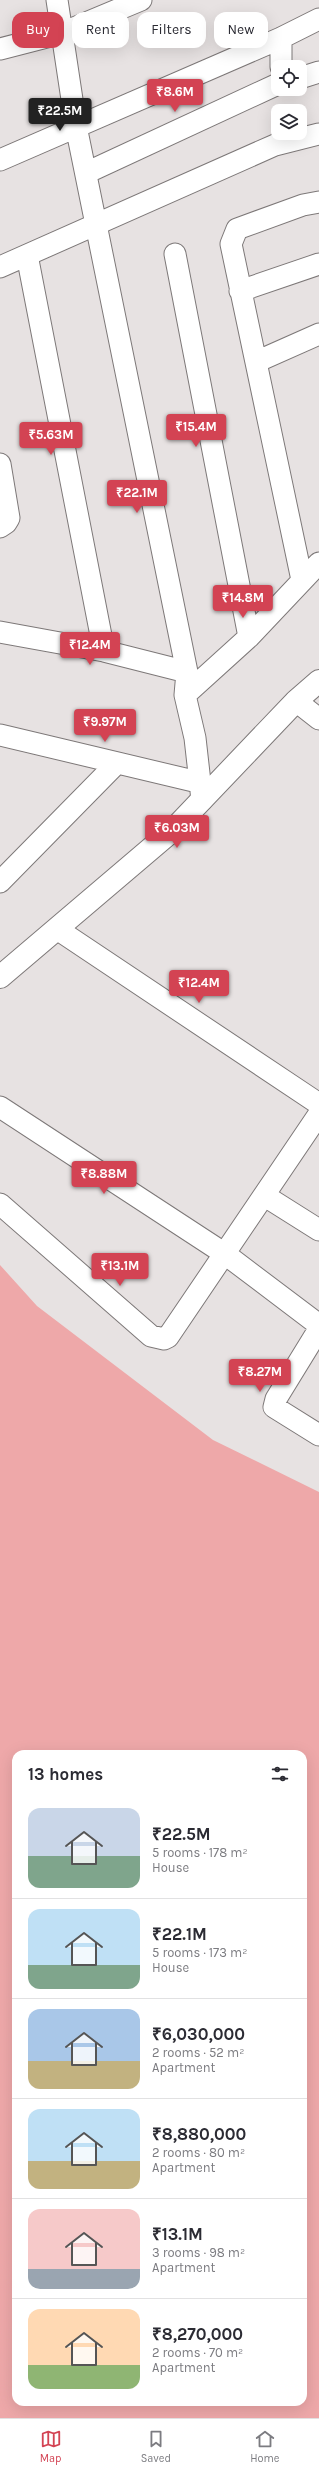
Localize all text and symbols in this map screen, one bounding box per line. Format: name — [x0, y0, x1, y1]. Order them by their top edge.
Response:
chip: Buy — [12, 12, 64, 48]
chip: Rent — [72, 12, 129, 48]
chip: Filters — [137, 12, 206, 48]
chip: New — [214, 12, 268, 48]
map controls — [271, 60, 307, 140]
button: locate — [271, 60, 307, 96]
pin: ₹8.6M — [147, 79, 203, 113]
text: ₹8.6M — [156, 84, 194, 99]
pin: ₹22.5M — [27, 98, 93, 132]
text: ₹22.5M — [38, 103, 82, 118]
button: layers — [271, 104, 307, 140]
pin: ₹15.4M — [163, 414, 229, 448]
text: ₹15.4M — [175, 419, 217, 434]
pin: ₹5.63M — [18, 422, 84, 456]
text: ₹5.63M — [28, 427, 74, 442]
pin: ₹22.1M — [104, 480, 170, 514]
text: ₹22.1M — [116, 485, 158, 500]
pin: ₹14.8M — [210, 585, 276, 619]
text: ₹14.8M — [222, 590, 264, 605]
pin: ₹12.4M — [57, 632, 123, 666]
text: ₹12.4M — [69, 637, 111, 652]
pin: ₹9.97M — [72, 709, 138, 743]
text: ₹9.97M — [83, 714, 127, 729]
pin: ₹6.03M — [144, 815, 210, 849]
text: ₹6.03M — [154, 820, 200, 835]
pin: ₹12.4M — [166, 970, 232, 1004]
text: ₹12.4M — [178, 975, 220, 990]
pin: ₹8.88M — [71, 1161, 137, 1195]
text: ₹8.88M — [81, 1166, 127, 1181]
pin: ₹13.1M — [87, 1253, 153, 1287]
text: ₹13.1M — [101, 1258, 139, 1273]
pin: ₹8.27M — [227, 1359, 293, 1393]
text: ₹8.27M — [238, 1364, 282, 1379]
icon: filters — [269, 1763, 291, 1785]
text: 13 homes — [28, 1764, 103, 1784]
icon: home — [60, 1824, 108, 1872]
text: ₹22.5M — [152, 1824, 211, 1844]
text: 5 rooms · 178 m² — [152, 1845, 248, 1860]
text: House — [152, 1860, 189, 1875]
text: ₹22.1M — [152, 1924, 207, 1944]
icon: home — [60, 1925, 108, 1973]
text: 5 rooms · 173 m² — [152, 1945, 247, 1960]
text: House — [152, 1960, 189, 1975]
text: ₹6,030,000 — [152, 2024, 245, 2044]
icon: home — [60, 2025, 108, 2073]
text: 2 rooms · 52 m² — [152, 2045, 244, 2060]
text: Apartment — [152, 2060, 215, 2075]
text: ₹8,880,000 — [152, 2124, 246, 2144]
icon: home — [60, 2125, 108, 2173]
text: 2 rooms · 80 m² — [152, 2145, 245, 2160]
text: Apartment — [152, 2160, 215, 2175]
text: ₹13.1M — [152, 2224, 203, 2244]
icon: home — [60, 2225, 108, 2273]
text: 3 rooms · 98 m² — [152, 2245, 245, 2260]
text: Apartment — [152, 2260, 215, 2275]
text: ₹8,270,000 — [152, 2324, 243, 2344]
icon: home — [60, 2325, 108, 2373]
text: 2 rooms · 70 m² — [152, 2345, 243, 2360]
text: Apartment — [152, 2360, 215, 2375]
tab: Map — [40, 2428, 62, 2465]
tab: Saved — [141, 2428, 171, 2465]
tab: Home — [250, 2428, 279, 2465]

